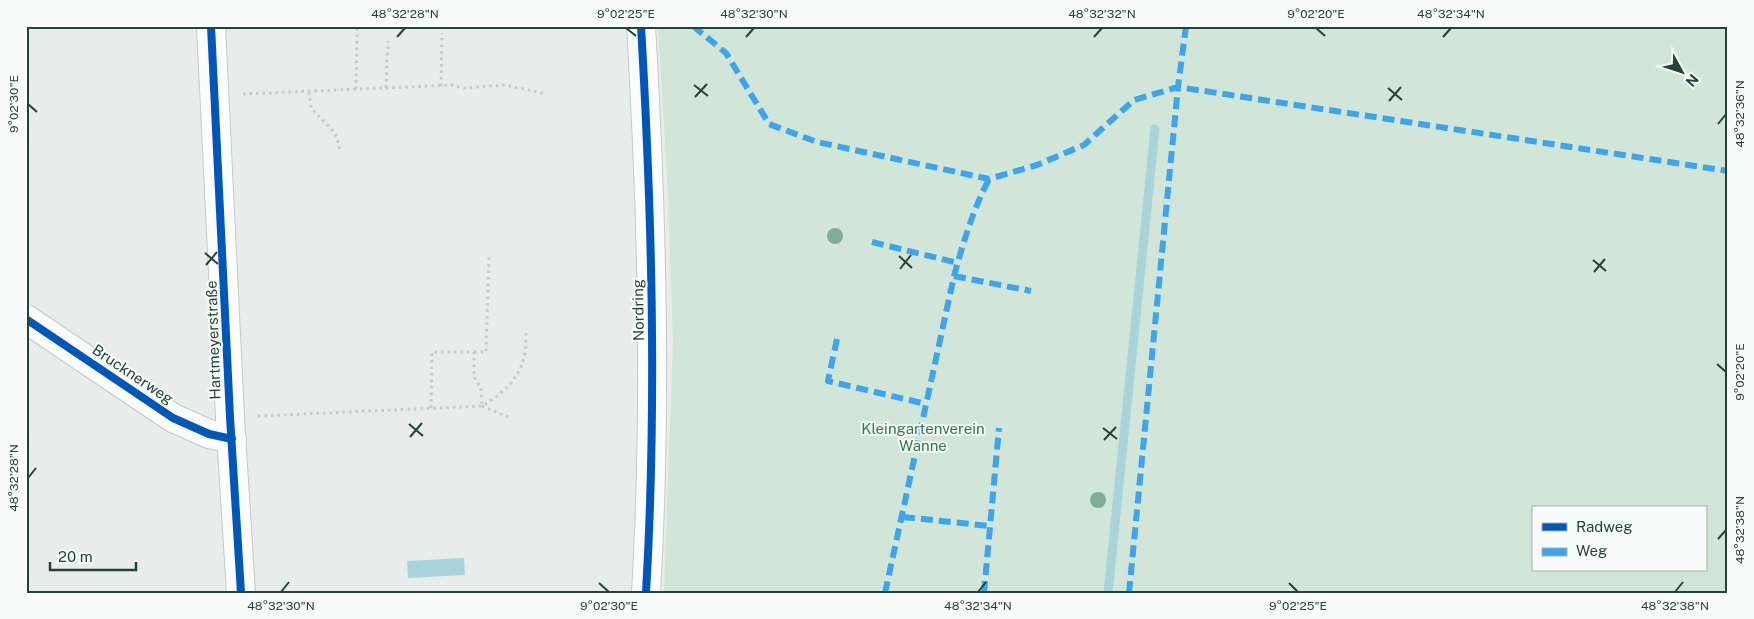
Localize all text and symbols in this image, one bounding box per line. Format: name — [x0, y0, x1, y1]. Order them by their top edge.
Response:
text: 48°32'28"N — [371, 7, 439, 21]
text: 9°02'25"E — [597, 7, 655, 21]
text: 48°32'30"N — [720, 7, 788, 21]
text: 48°32'32"N — [1068, 7, 1136, 21]
text: 9°02'20"E — [1287, 7, 1345, 21]
text: 48°32'34"N — [1417, 7, 1485, 21]
north arrow — [1656, 48, 1706, 98]
text: N — [1682, 71, 1702, 90]
text: 9°02'30"E — [7, 75, 21, 133]
text: 48°32'36"N — [1733, 80, 1747, 148]
street label: Nordring — [629, 279, 647, 341]
street label: Hartmeyerstraße — [202, 280, 224, 400]
street label: Brucknerweg — [89, 341, 177, 407]
text: 9°02'20"E — [1733, 343, 1747, 401]
park label: Kleingartenverein Wanne — [861, 420, 985, 454]
text: 48°32'28"N — [7, 444, 21, 512]
text: 48°32'38"N — [1733, 496, 1747, 564]
legend — [1532, 506, 1706, 572]
text: Radweg — [1576, 518, 1633, 535]
scale bar — [50, 539, 136, 571]
text: Weg — [1576, 542, 1607, 559]
text: 20 m — [58, 548, 93, 565]
text: 48°32'30"N — [247, 599, 315, 613]
text: 9°02'30"E — [580, 599, 638, 613]
text: 48°32'34"N — [944, 599, 1012, 613]
text: 9°02'25"E — [1269, 599, 1327, 613]
text: 48°32'38"N — [1641, 599, 1709, 613]

